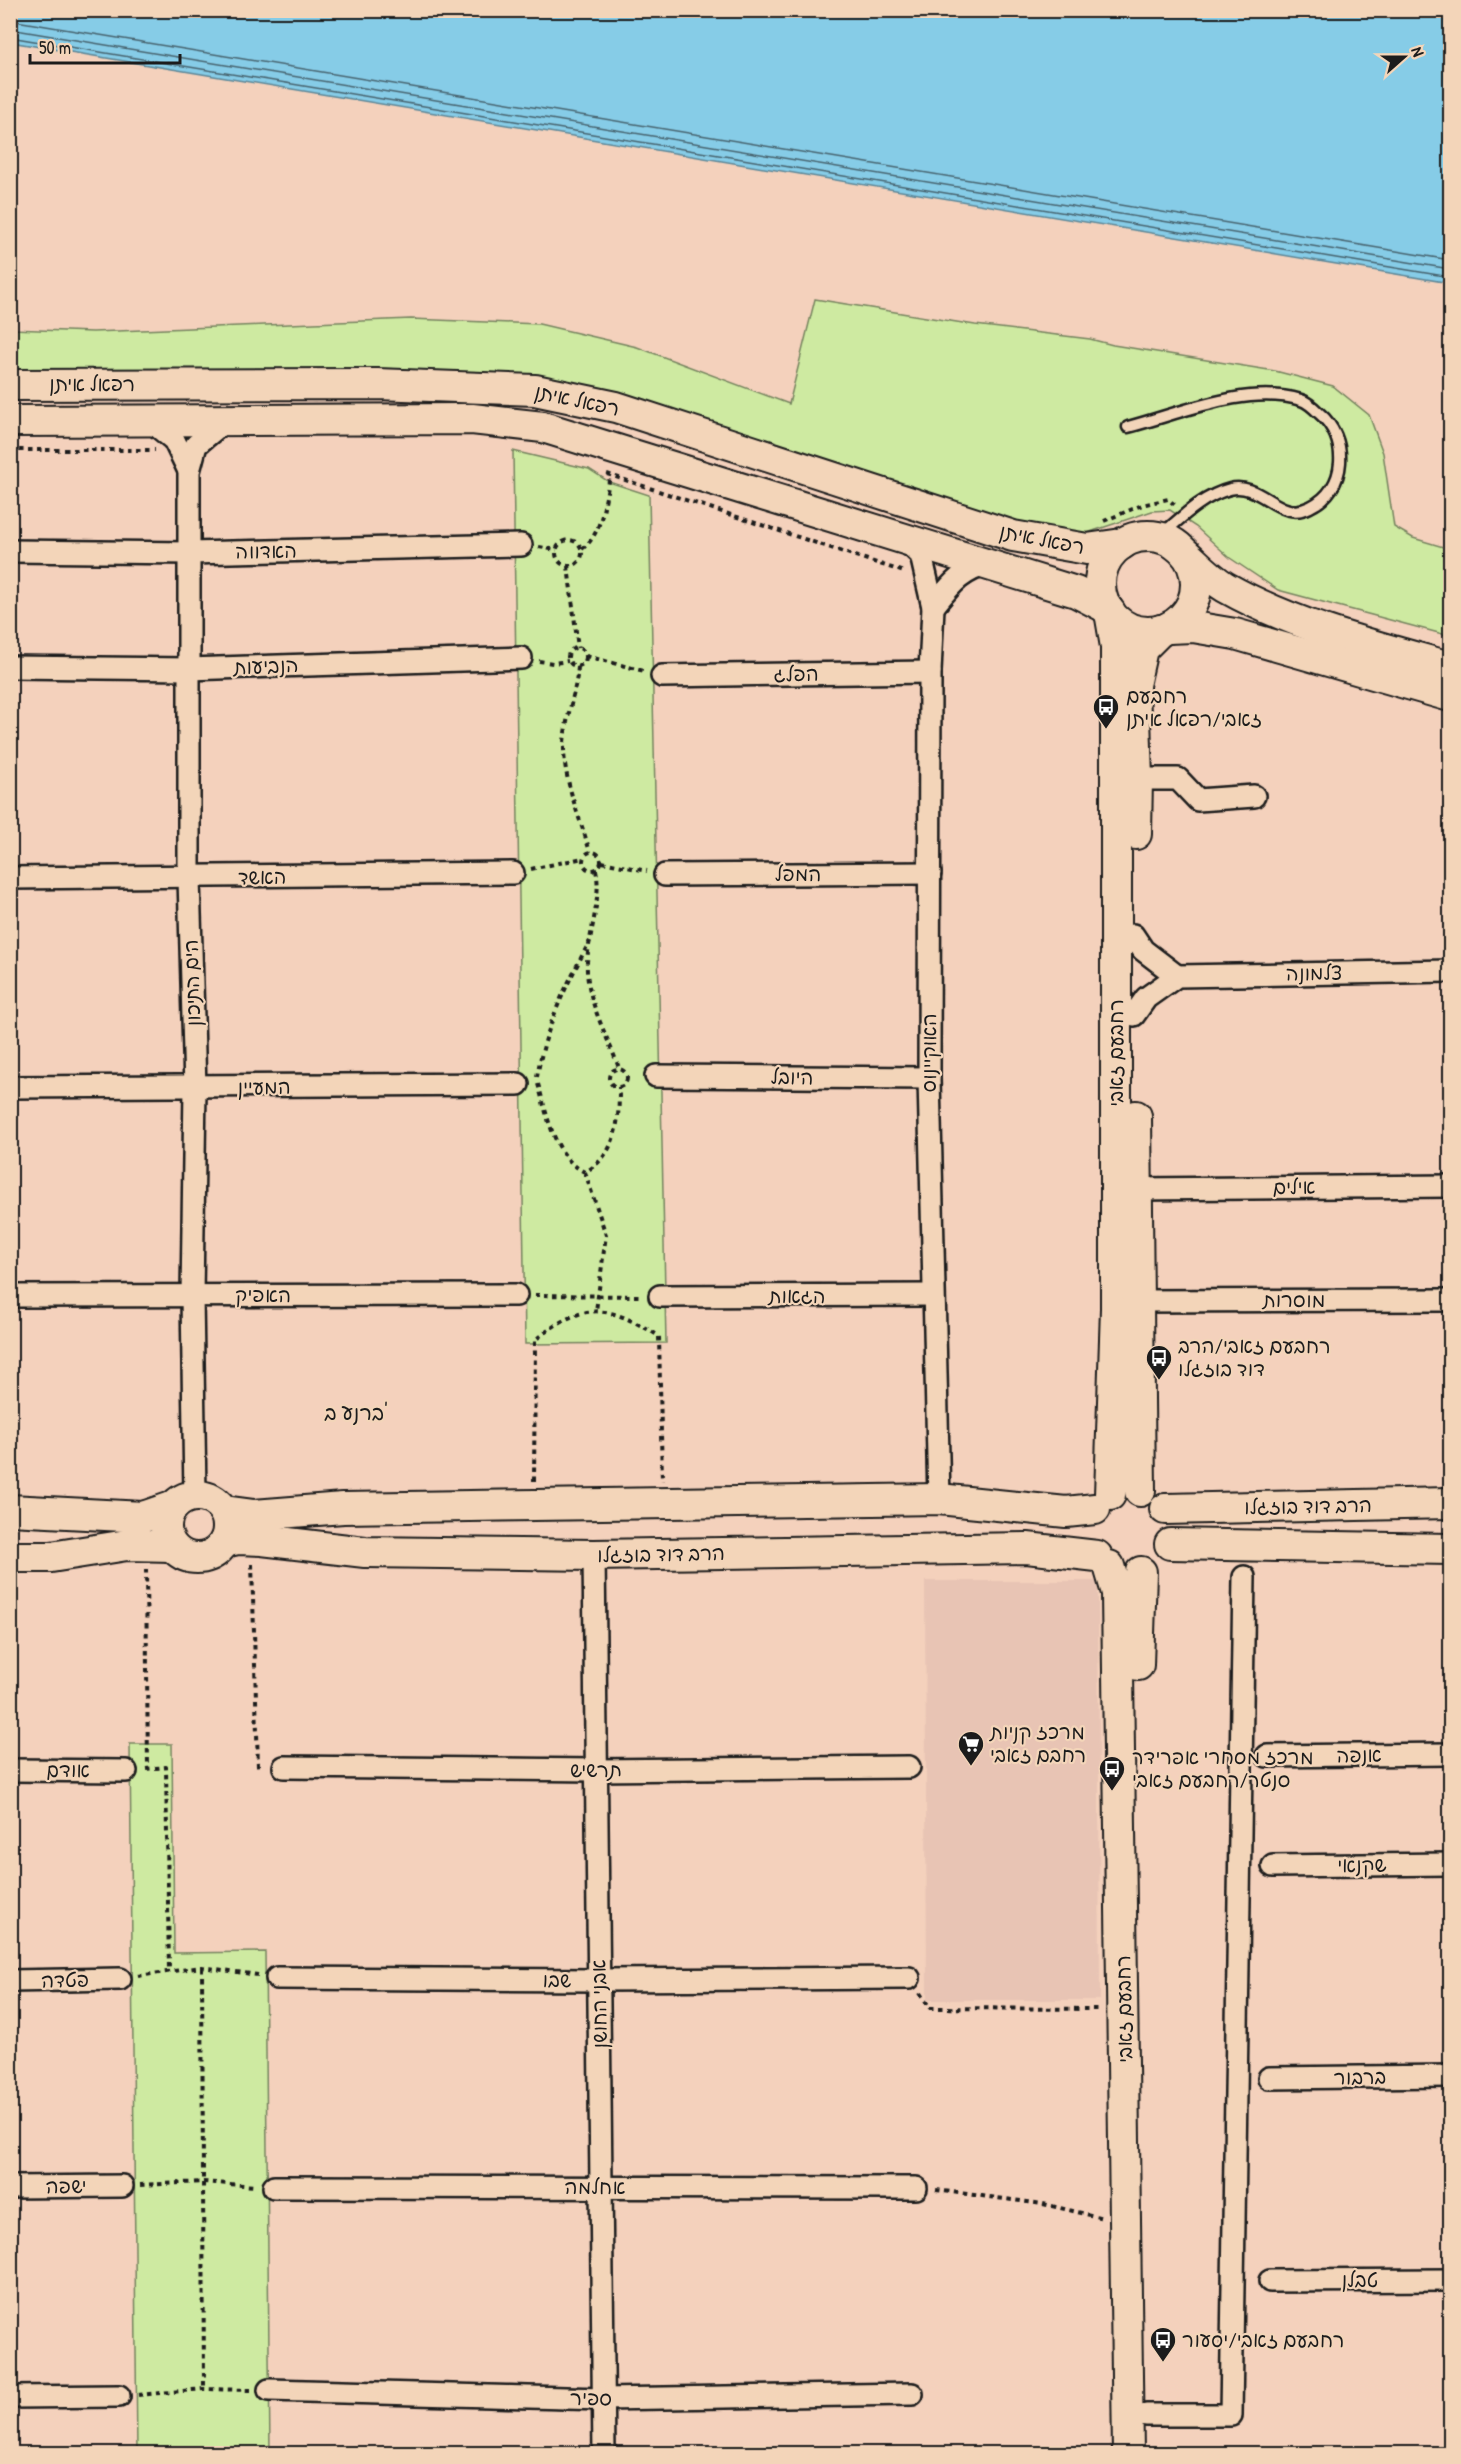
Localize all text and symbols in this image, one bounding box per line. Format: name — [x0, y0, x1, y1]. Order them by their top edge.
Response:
scale bar — [30, 27, 180, 65]
north arrow — [1374, 27, 1434, 87]
text: 50 m — [39, 35, 71, 60]
text: N — [1406, 44, 1430, 60]
street label: רפאל איתן — [49, 370, 135, 397]
street label: רפאל איתן — [532, 377, 622, 422]
street label: רפאל איתן — [997, 517, 1087, 560]
street label: האדווה — [235, 536, 297, 565]
street label: הנביעות — [232, 651, 299, 680]
street label: הפלג — [773, 660, 819, 687]
place label: רחבעם זאבי/רפאל איתן — [1126, 682, 1262, 732]
bus stop icon: רחבעם זאבי/רפאל איתן — [1091, 692, 1121, 730]
street label: המפל — [775, 860, 821, 887]
street label: האשד — [238, 863, 286, 890]
street label: הים התיכון — [176, 939, 207, 1027]
street label: צלמונה — [1285, 959, 1343, 986]
street label: רחבעם זאבי — [1102, 999, 1129, 1107]
street label: האוקיינוס — [915, 1013, 942, 1093]
street label: היובל — [770, 1063, 814, 1090]
street label: המעיין — [237, 1073, 291, 1100]
street label: אילים — [1272, 1173, 1316, 1200]
street label: האפיק — [235, 1281, 291, 1308]
street label: הגאות — [768, 1282, 825, 1309]
street label: מוסרות — [1262, 1286, 1325, 1313]
place label: רחבעם זאבי/הרב דוד בוזגלו — [1178, 1332, 1330, 1382]
bus stop icon: רחבעם זאבי/הרב דוד בוזגלו — [1144, 1343, 1174, 1381]
district label: ברנע ב' — [324, 1398, 388, 1427]
street label: הרב דוד בוזגלו — [1244, 1491, 1372, 1520]
street label: הרב דוד בוזגלו — [597, 1539, 725, 1568]
place label: מרכז קניות רחבם זאבי — [989, 1718, 1086, 1768]
supermarket icon: מרכז קניות רחבם זאבי — [956, 1729, 986, 1767]
street label: אנפה — [1336, 1741, 1382, 1768]
place label: מרכז מסחרי אפרידר סנטר/רחבעם זאבי — [1132, 1743, 1314, 1793]
bus stop icon: מרכז מסחרי אפרידר סנטר/רחבעם זאבי — [1097, 1754, 1127, 1792]
street label: אודם — [46, 1756, 90, 1783]
street label: תרשיש — [570, 1756, 622, 1783]
street label: שקנאי — [1337, 1851, 1387, 1878]
street label: רחבעם זאבי — [1109, 1955, 1138, 2063]
street label: אבני החושן — [584, 1959, 613, 2049]
street label: פטדה — [41, 1966, 89, 1993]
street label: שבו — [542, 1966, 572, 1993]
street label: ברבור — [1333, 2063, 1387, 2090]
street label: ישפה — [45, 2172, 87, 2199]
street label: אחלמה — [564, 2173, 626, 2200]
street label: טבלן — [1342, 2266, 1378, 2293]
bus stop icon: רחבעם זאבי/יסעור — [1148, 2325, 1178, 2363]
place label: רחבעם זאבי/יסעור — [1182, 2326, 1344, 2353]
street label: ספיר — [570, 2384, 612, 2411]

